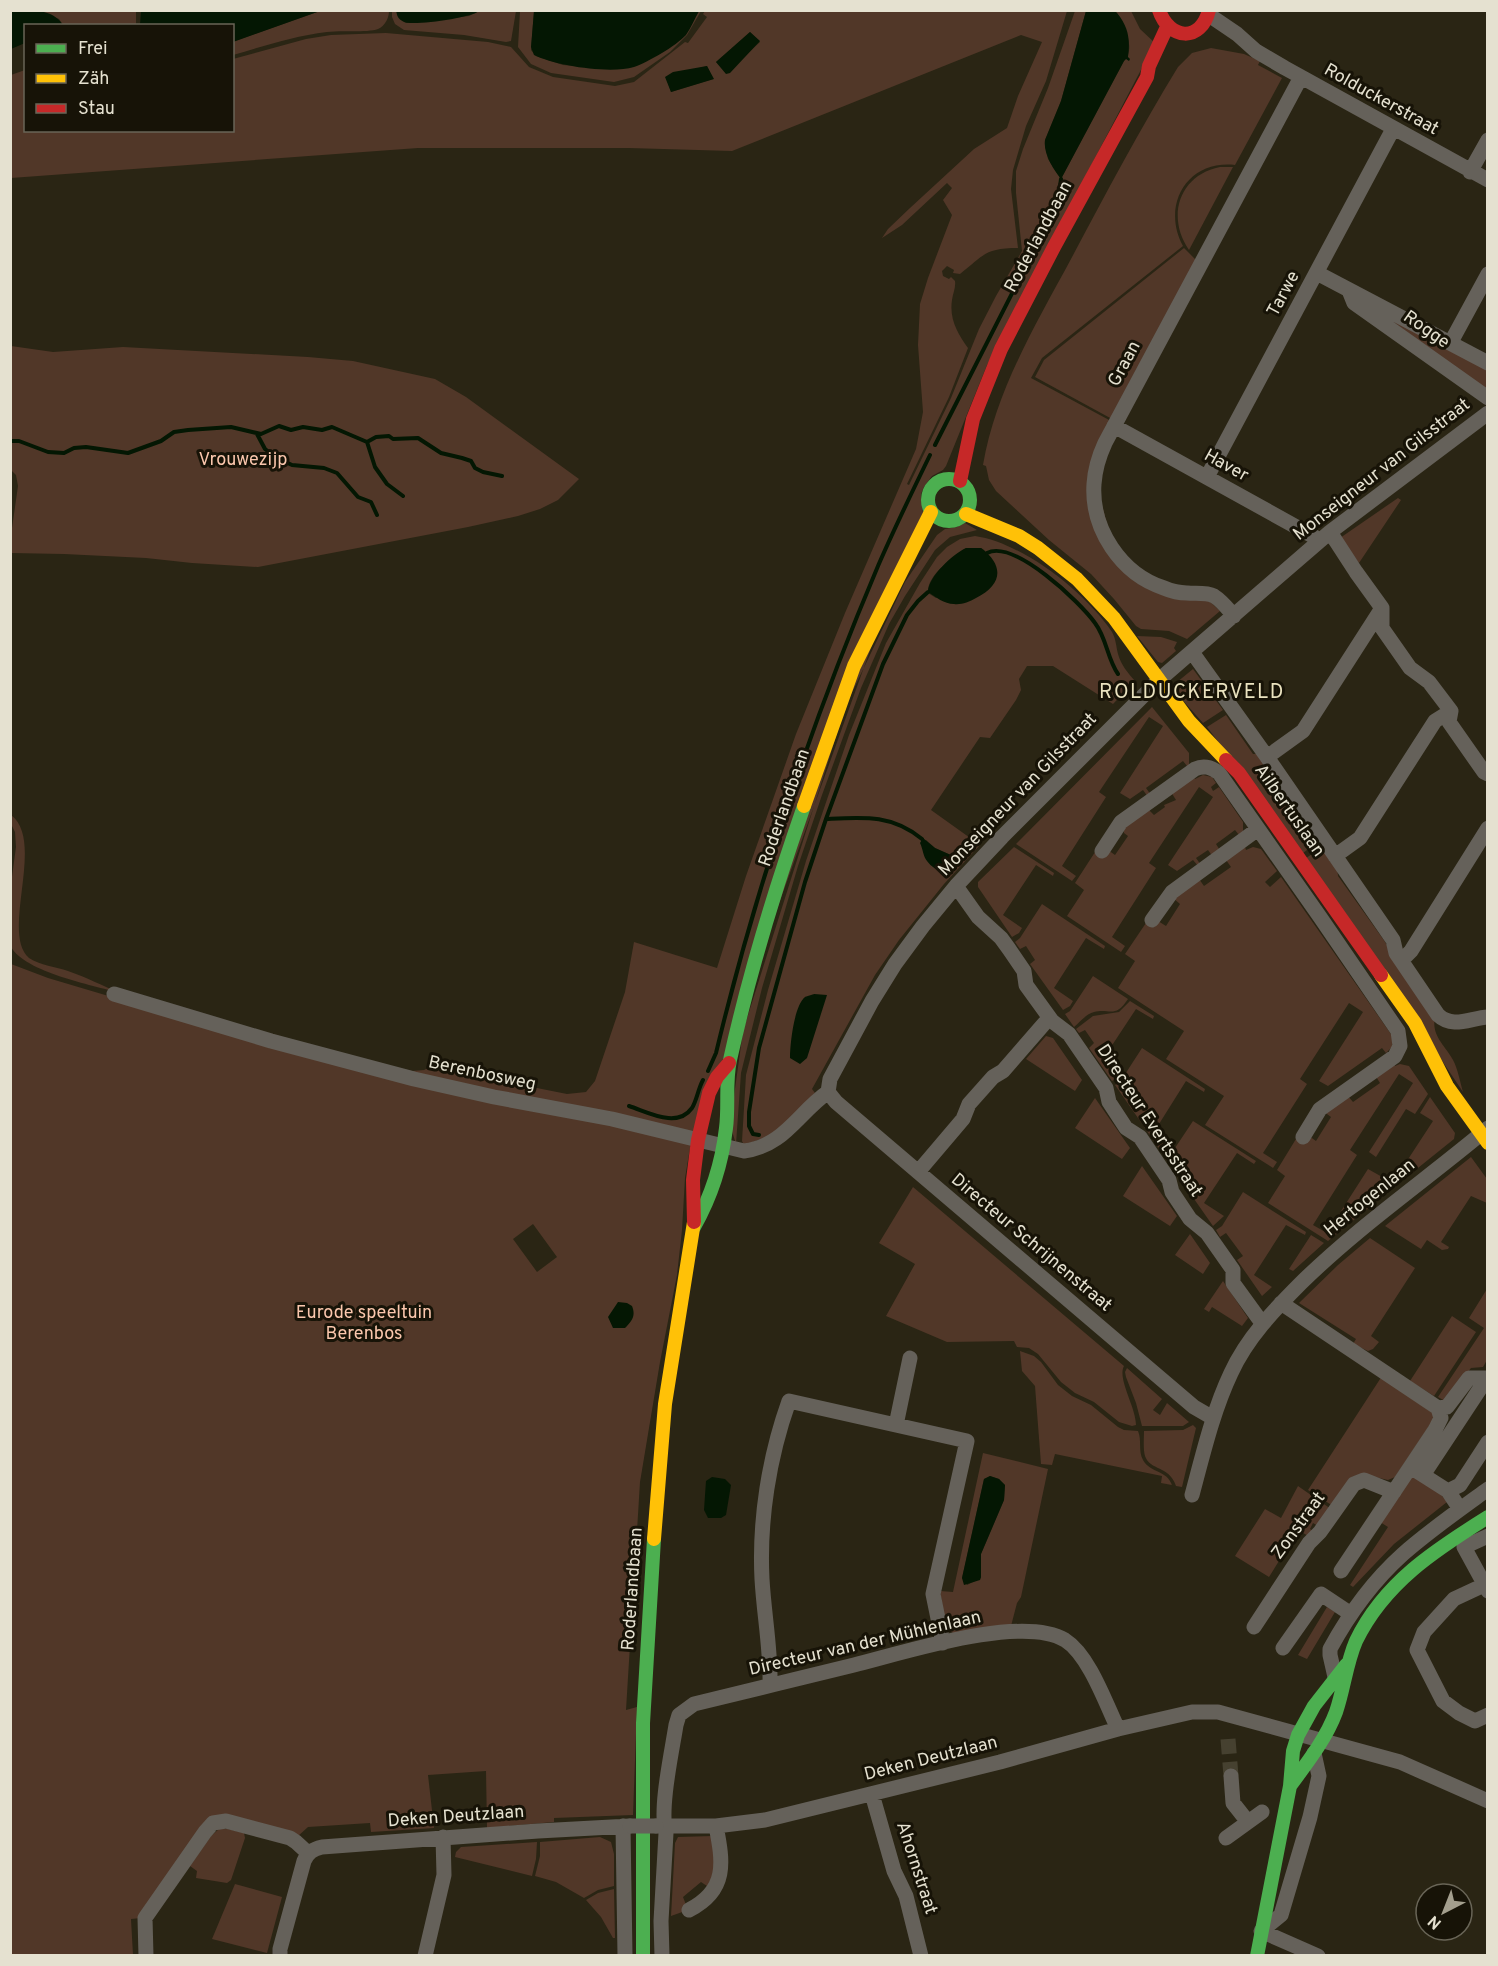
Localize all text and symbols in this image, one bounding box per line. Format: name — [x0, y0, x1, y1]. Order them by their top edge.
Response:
legend — [24, 24, 234, 132]
text: Frei — [78, 38, 108, 61]
street label: Rolduckerstraat — [1320, 59, 1442, 141]
text: Zäh — [78, 68, 109, 91]
text: Stau — [78, 98, 115, 121]
street label: Roderlandbaan — [1000, 177, 1078, 297]
street label: Tarwe — [1262, 267, 1306, 321]
street label: Rogge — [1398, 306, 1454, 354]
street label: Graan — [1103, 337, 1147, 391]
street label: Monseigneur van Gilsstraat — [1289, 394, 1475, 546]
street label: Haver — [1200, 444, 1252, 488]
park label: Vrouwezijp — [199, 449, 287, 472]
district label: ROLDUCKERVELD — [1099, 680, 1285, 706]
street label: Monseigneur van Gilsstraat — [934, 708, 1102, 882]
street label: Roderlandbaan — [754, 746, 816, 870]
street label: Ailbertuslaan — [1249, 760, 1329, 862]
street label: Directeur Evertsstraat — [1091, 1040, 1207, 1202]
street label: Berenbosweg — [426, 1051, 538, 1097]
street label: Hertogenlaan — [1320, 1154, 1420, 1242]
street label: Directeur Schrijnenstraat — [946, 1169, 1116, 1317]
park label: Eurode speeltuin Berenbos — [296, 1302, 432, 1346]
street label: Zonstraat — [1267, 1488, 1331, 1564]
street label: Roderlandbaan — [617, 1527, 649, 1651]
street label: Directeur van der Mühlenlaan — [747, 1606, 983, 1682]
street label: Deken Deutzlaan — [862, 1731, 1000, 1787]
street label: Deken Deutzlaan — [387, 1801, 525, 1833]
street label: Ahornstraat — [890, 1819, 942, 1917]
north arrow — [1414, 1882, 1474, 1942]
text: N — [1424, 1910, 1446, 1933]

